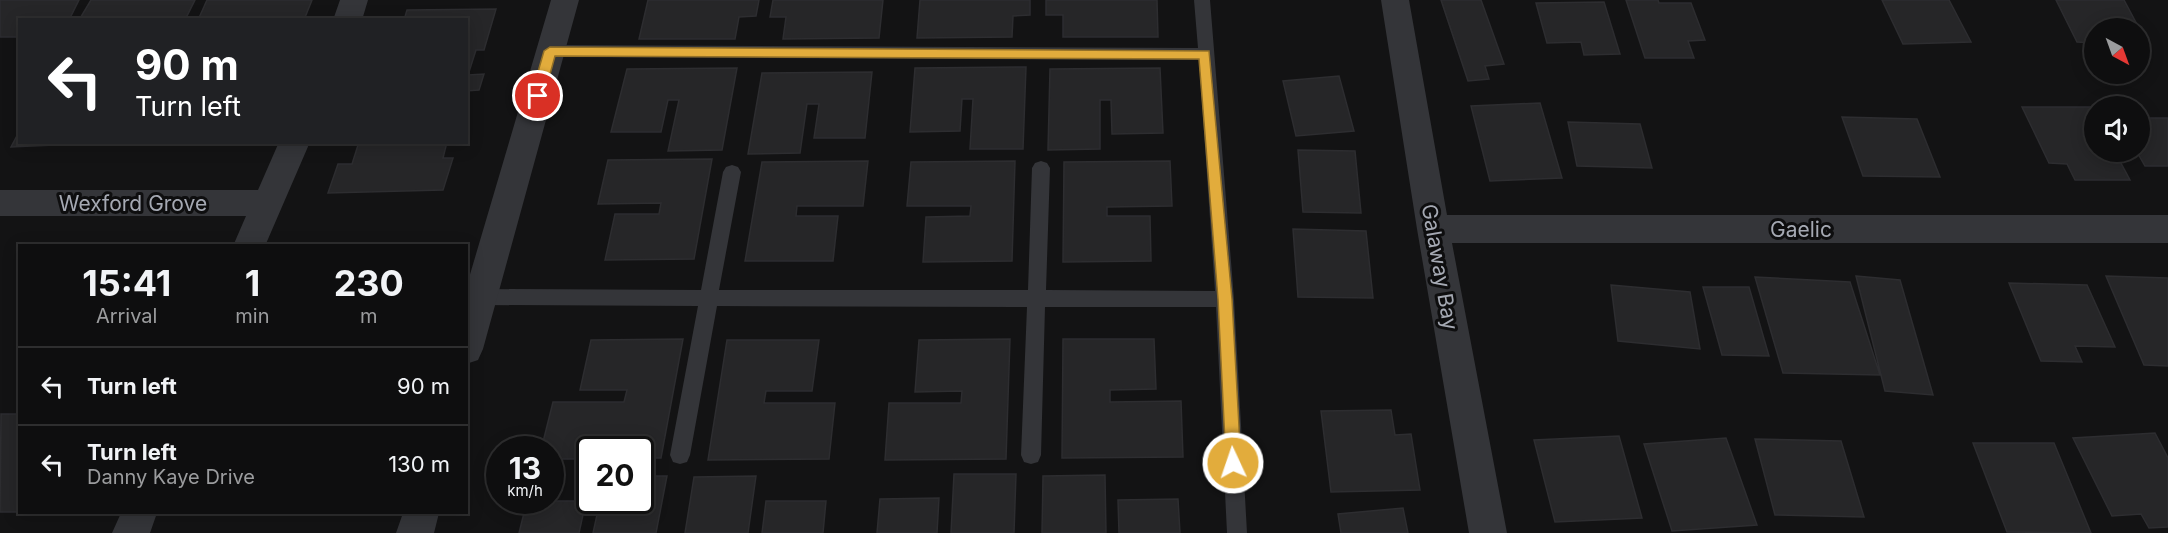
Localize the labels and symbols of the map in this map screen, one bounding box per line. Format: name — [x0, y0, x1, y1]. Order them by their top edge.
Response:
north arrow — [2084, 18, 2150, 84]
pin — [512, 70, 563, 121]
street label: Wexford Grove — [59, 191, 207, 216]
street label: Galaway Bay — [1417, 202, 1463, 332]
street label: Gaelic — [1770, 217, 1832, 242]
position arrow — [1201, 431, 1265, 495]
speed limit sign: 20 — [576, 436, 654, 514]

